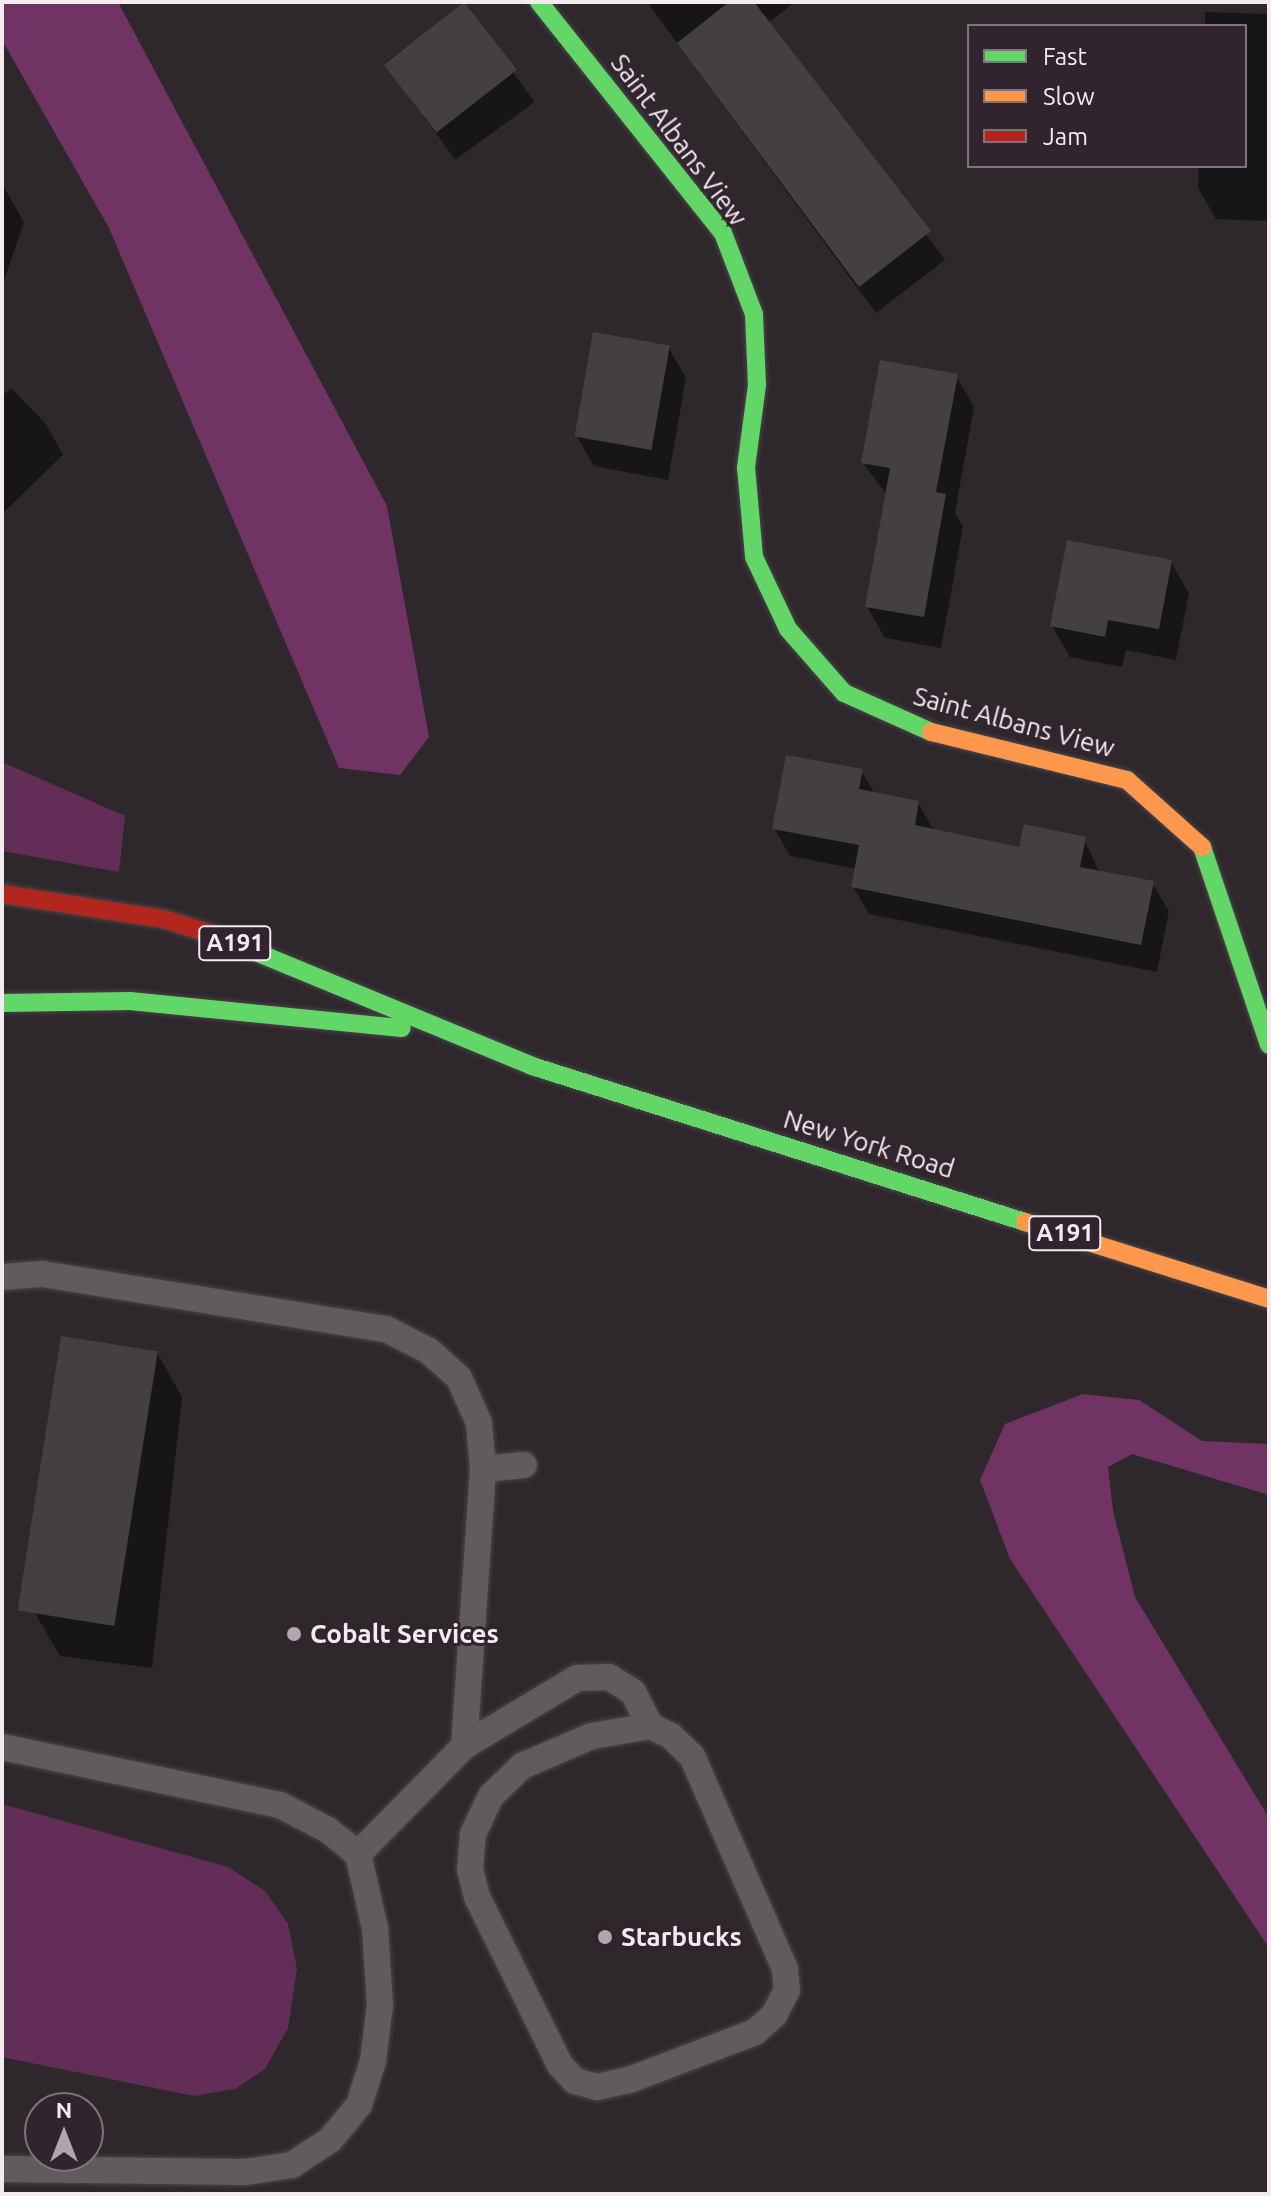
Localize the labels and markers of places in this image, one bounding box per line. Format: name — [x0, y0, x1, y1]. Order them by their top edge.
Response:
place label: Cobalt Services — [310, 1618, 499, 1650]
marker: Cobalt Services — [285, 1625, 303, 1643]
place label: Starbucks — [621, 1921, 742, 1953]
marker: Starbucks — [596, 1928, 614, 1946]

